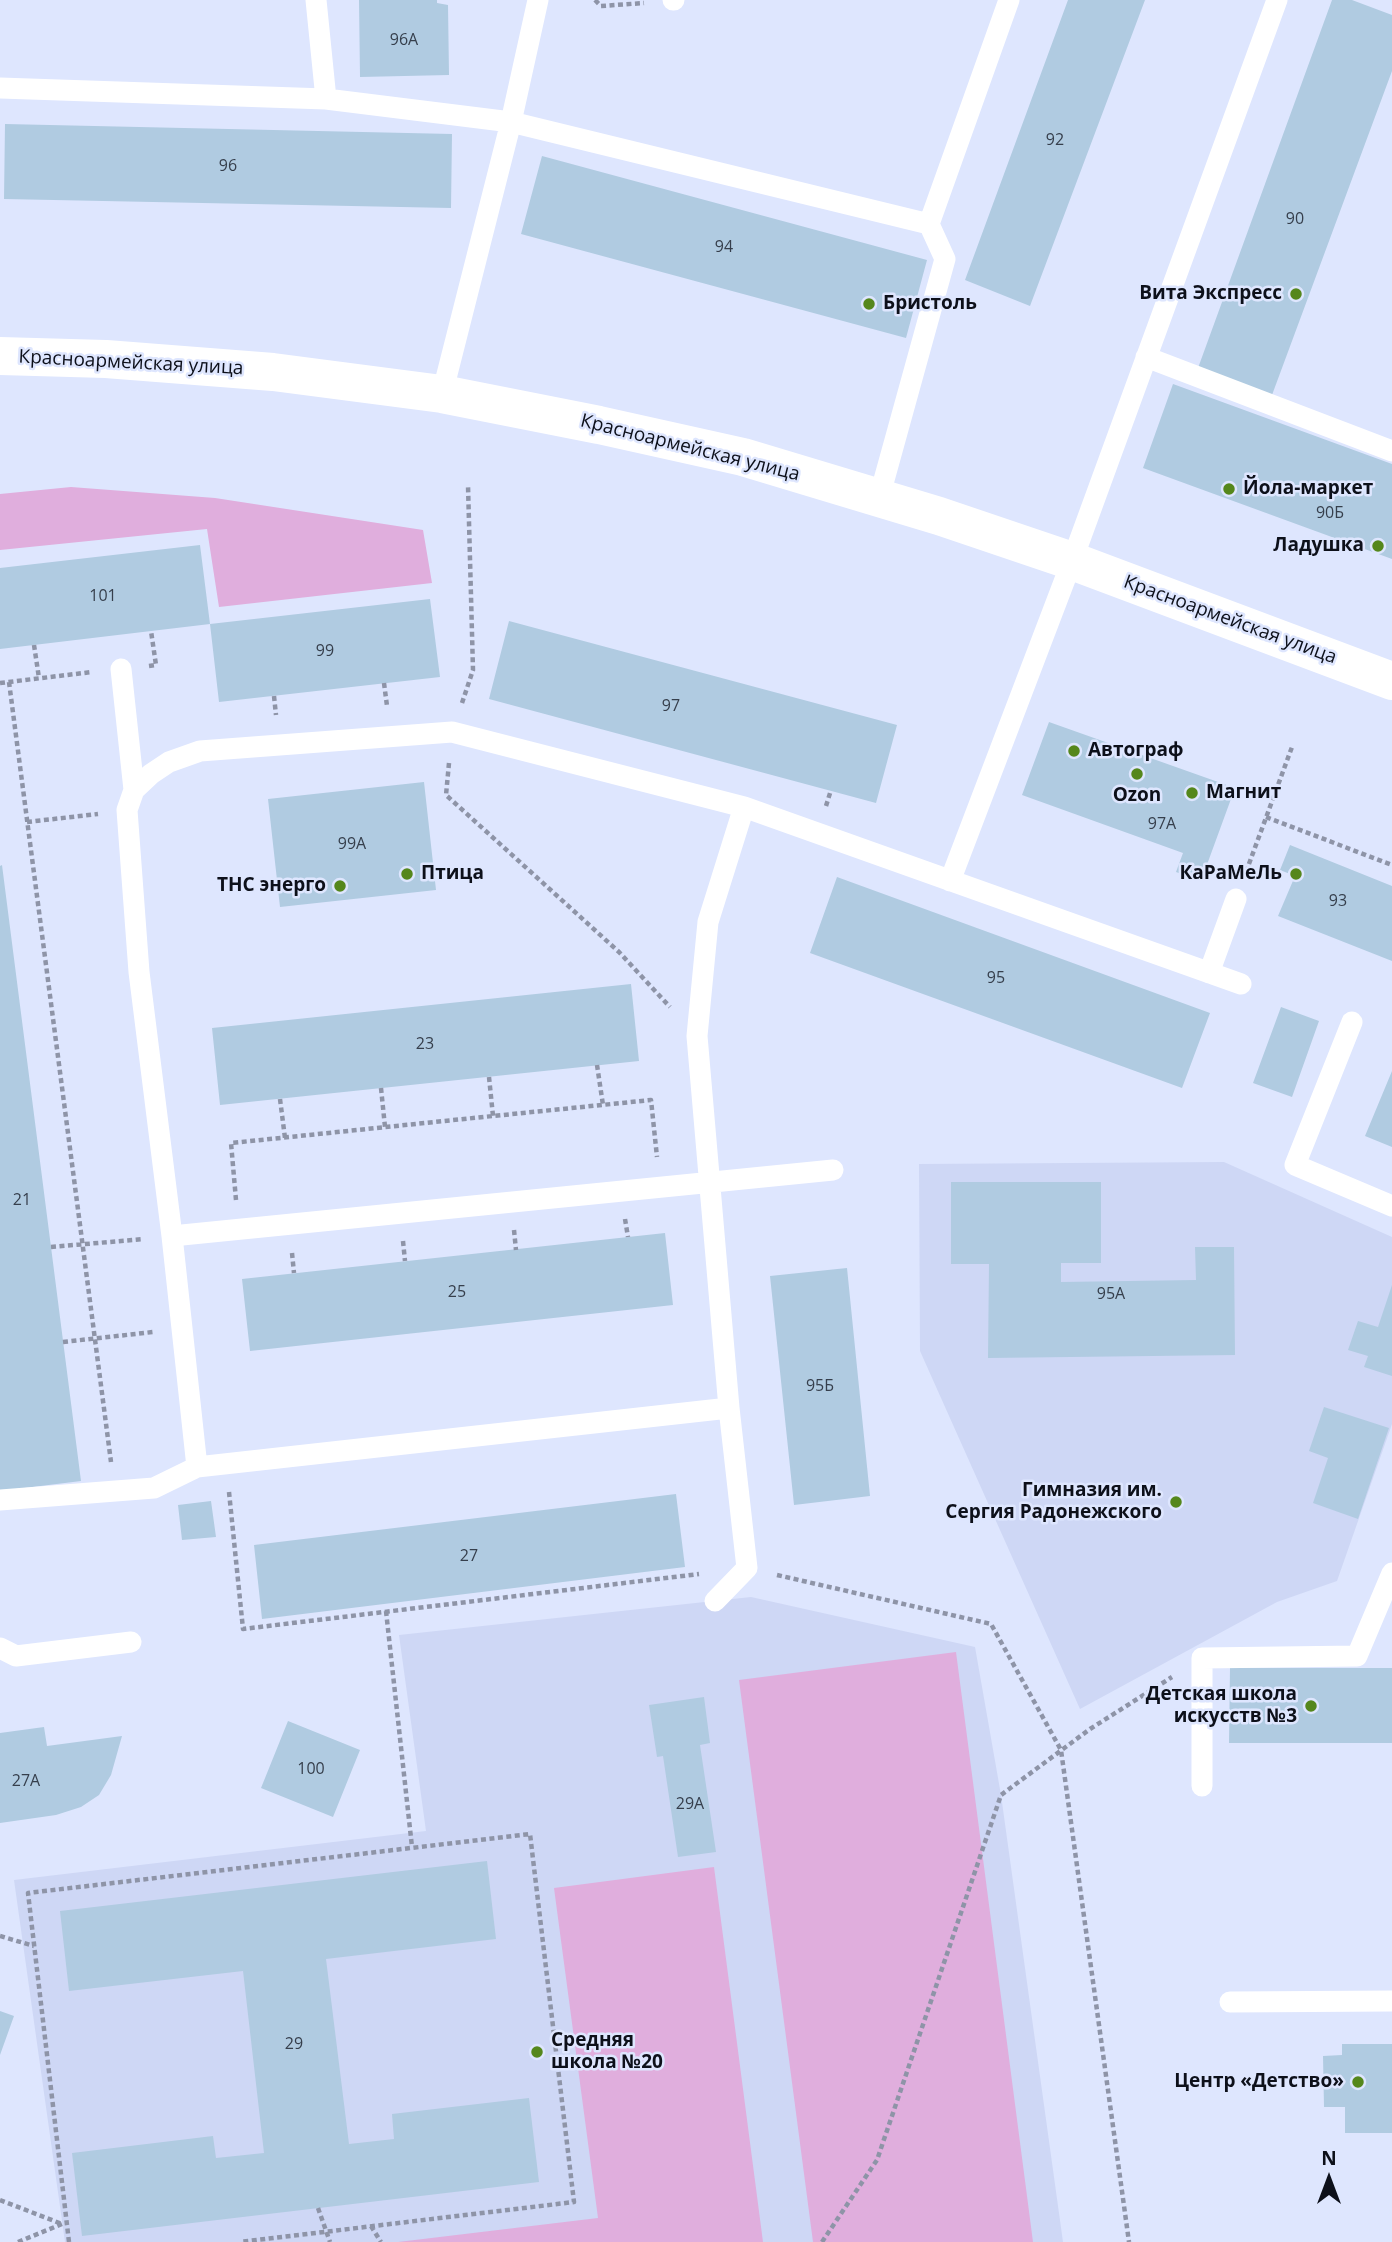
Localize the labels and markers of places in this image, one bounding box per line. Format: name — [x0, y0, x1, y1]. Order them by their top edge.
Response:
place label: Вита Экспресс — [1139, 283, 1282, 305]
marker: Вита Экспресс — [1288, 286, 1304, 302]
place label: Бристоль — [883, 293, 977, 315]
marker: Бристоль — [861, 296, 877, 312]
place label: Йола-маркет — [1243, 478, 1373, 500]
marker: Йола-маркет — [1221, 481, 1237, 497]
place label: Ладушка — [1273, 535, 1364, 557]
marker: Ладушка — [1370, 538, 1386, 554]
place label: Автограф — [1088, 740, 1183, 762]
marker: Автограф — [1066, 743, 1082, 759]
marker: Ozon — [1129, 766, 1145, 782]
place label: Магнит — [1206, 782, 1281, 804]
place label: Ozon — [1113, 785, 1161, 807]
marker: Магнит — [1184, 785, 1200, 801]
place label: Птица — [421, 863, 484, 885]
place label: КаРаМеЛь — [1179, 863, 1282, 885]
marker: Птица — [399, 866, 415, 882]
marker: КаРаМеЛь — [1288, 866, 1304, 882]
place label: ТНС энерго — [217, 875, 326, 897]
marker: ТНС энерго — [332, 878, 348, 894]
place label: Гимназия им. Сергия Радонежского — [945, 1480, 1162, 1524]
marker: Гимназия им. Сергия Радонежского — [1168, 1494, 1184, 1510]
place label: Детская школа искусств №3 — [1146, 1684, 1297, 1728]
marker: Детская школа искусств №3 — [1303, 1698, 1319, 1714]
place label: Средняя школа №20 — [551, 2030, 663, 2074]
marker: Средняя школа №20 — [529, 2044, 545, 2060]
place label: Центр «Детство» — [1174, 2071, 1344, 2093]
marker: Центр «Детство» — [1350, 2074, 1366, 2090]

